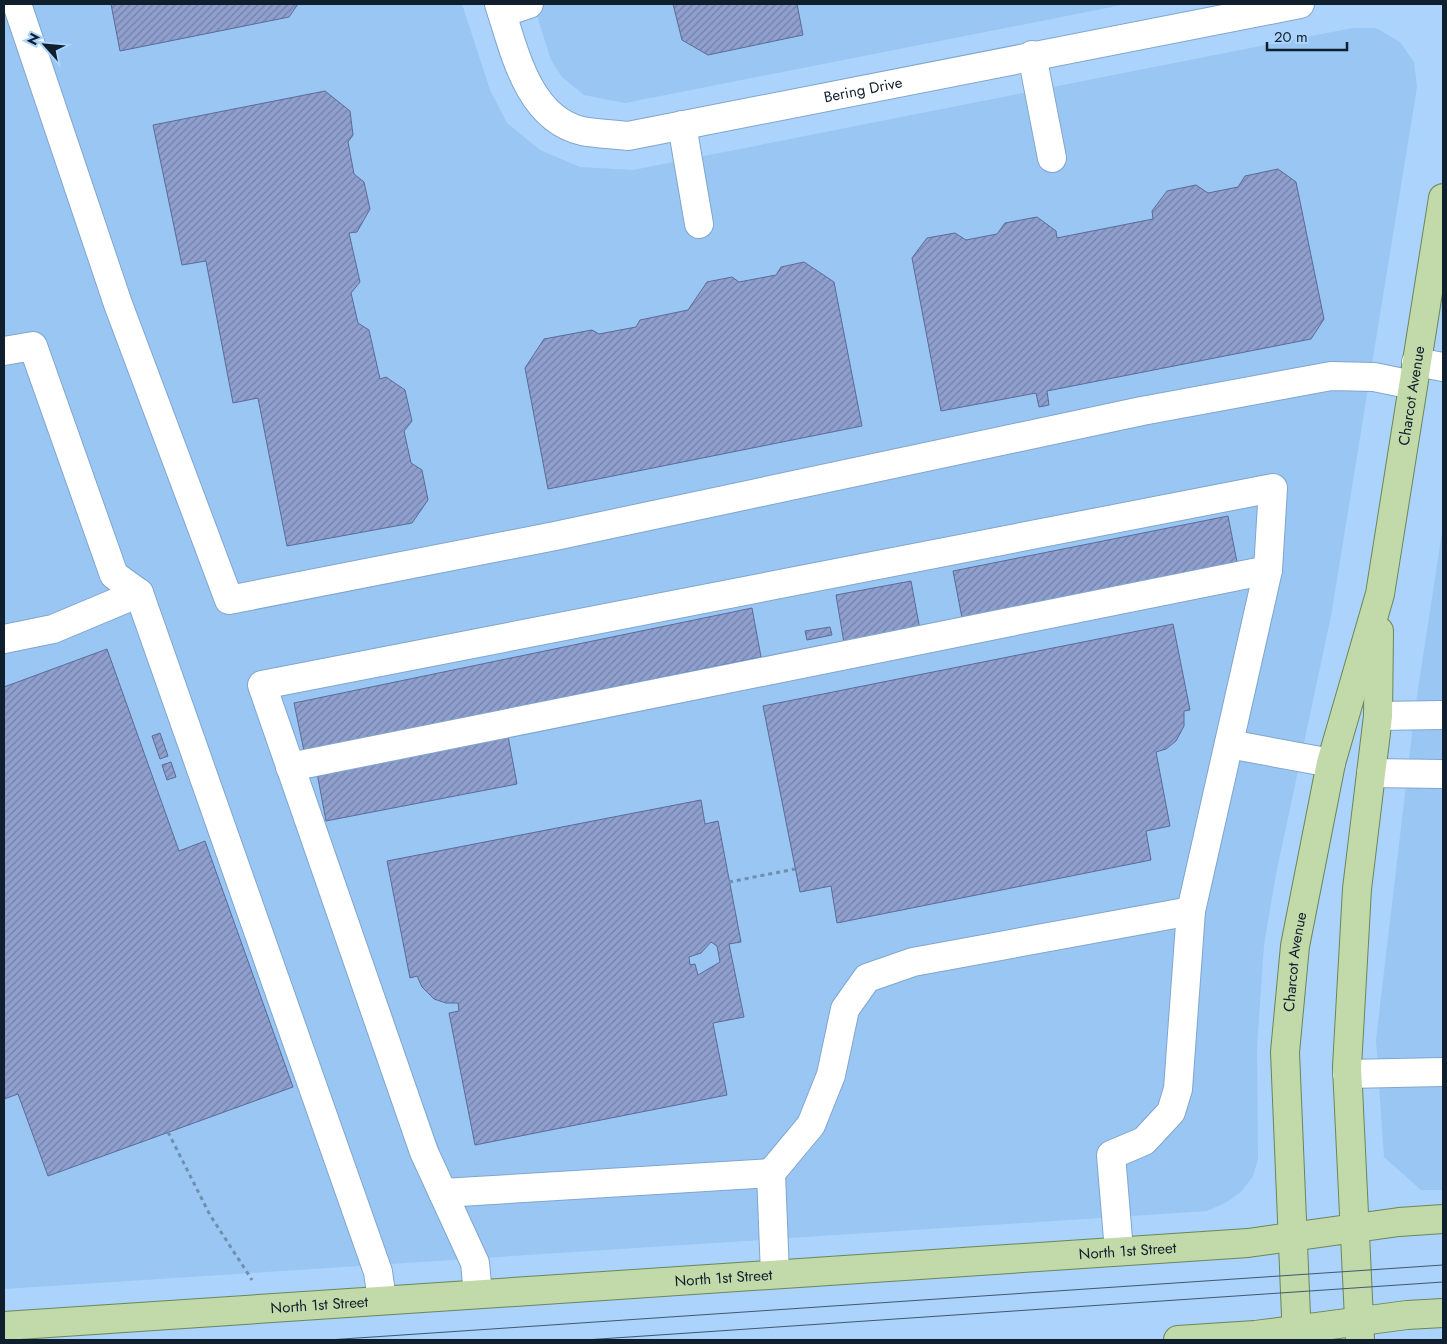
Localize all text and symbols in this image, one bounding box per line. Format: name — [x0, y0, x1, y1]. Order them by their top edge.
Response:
north arrow — [20, 20, 70, 70]
scale bar — [1267, 20, 1347, 52]
text: 20 m — [1274, 26, 1308, 48]
text: N — [22, 30, 45, 49]
street label: Bering Drive — [822, 71, 904, 108]
street label: Charcot Avenue — [1393, 344, 1430, 447]
street label: Charcot Avenue — [1278, 910, 1313, 1013]
street label: North 1st Street — [1078, 1237, 1177, 1265]
street label: North 1st Street — [674, 1264, 773, 1292]
street label: North 1st Street — [270, 1291, 369, 1319]

